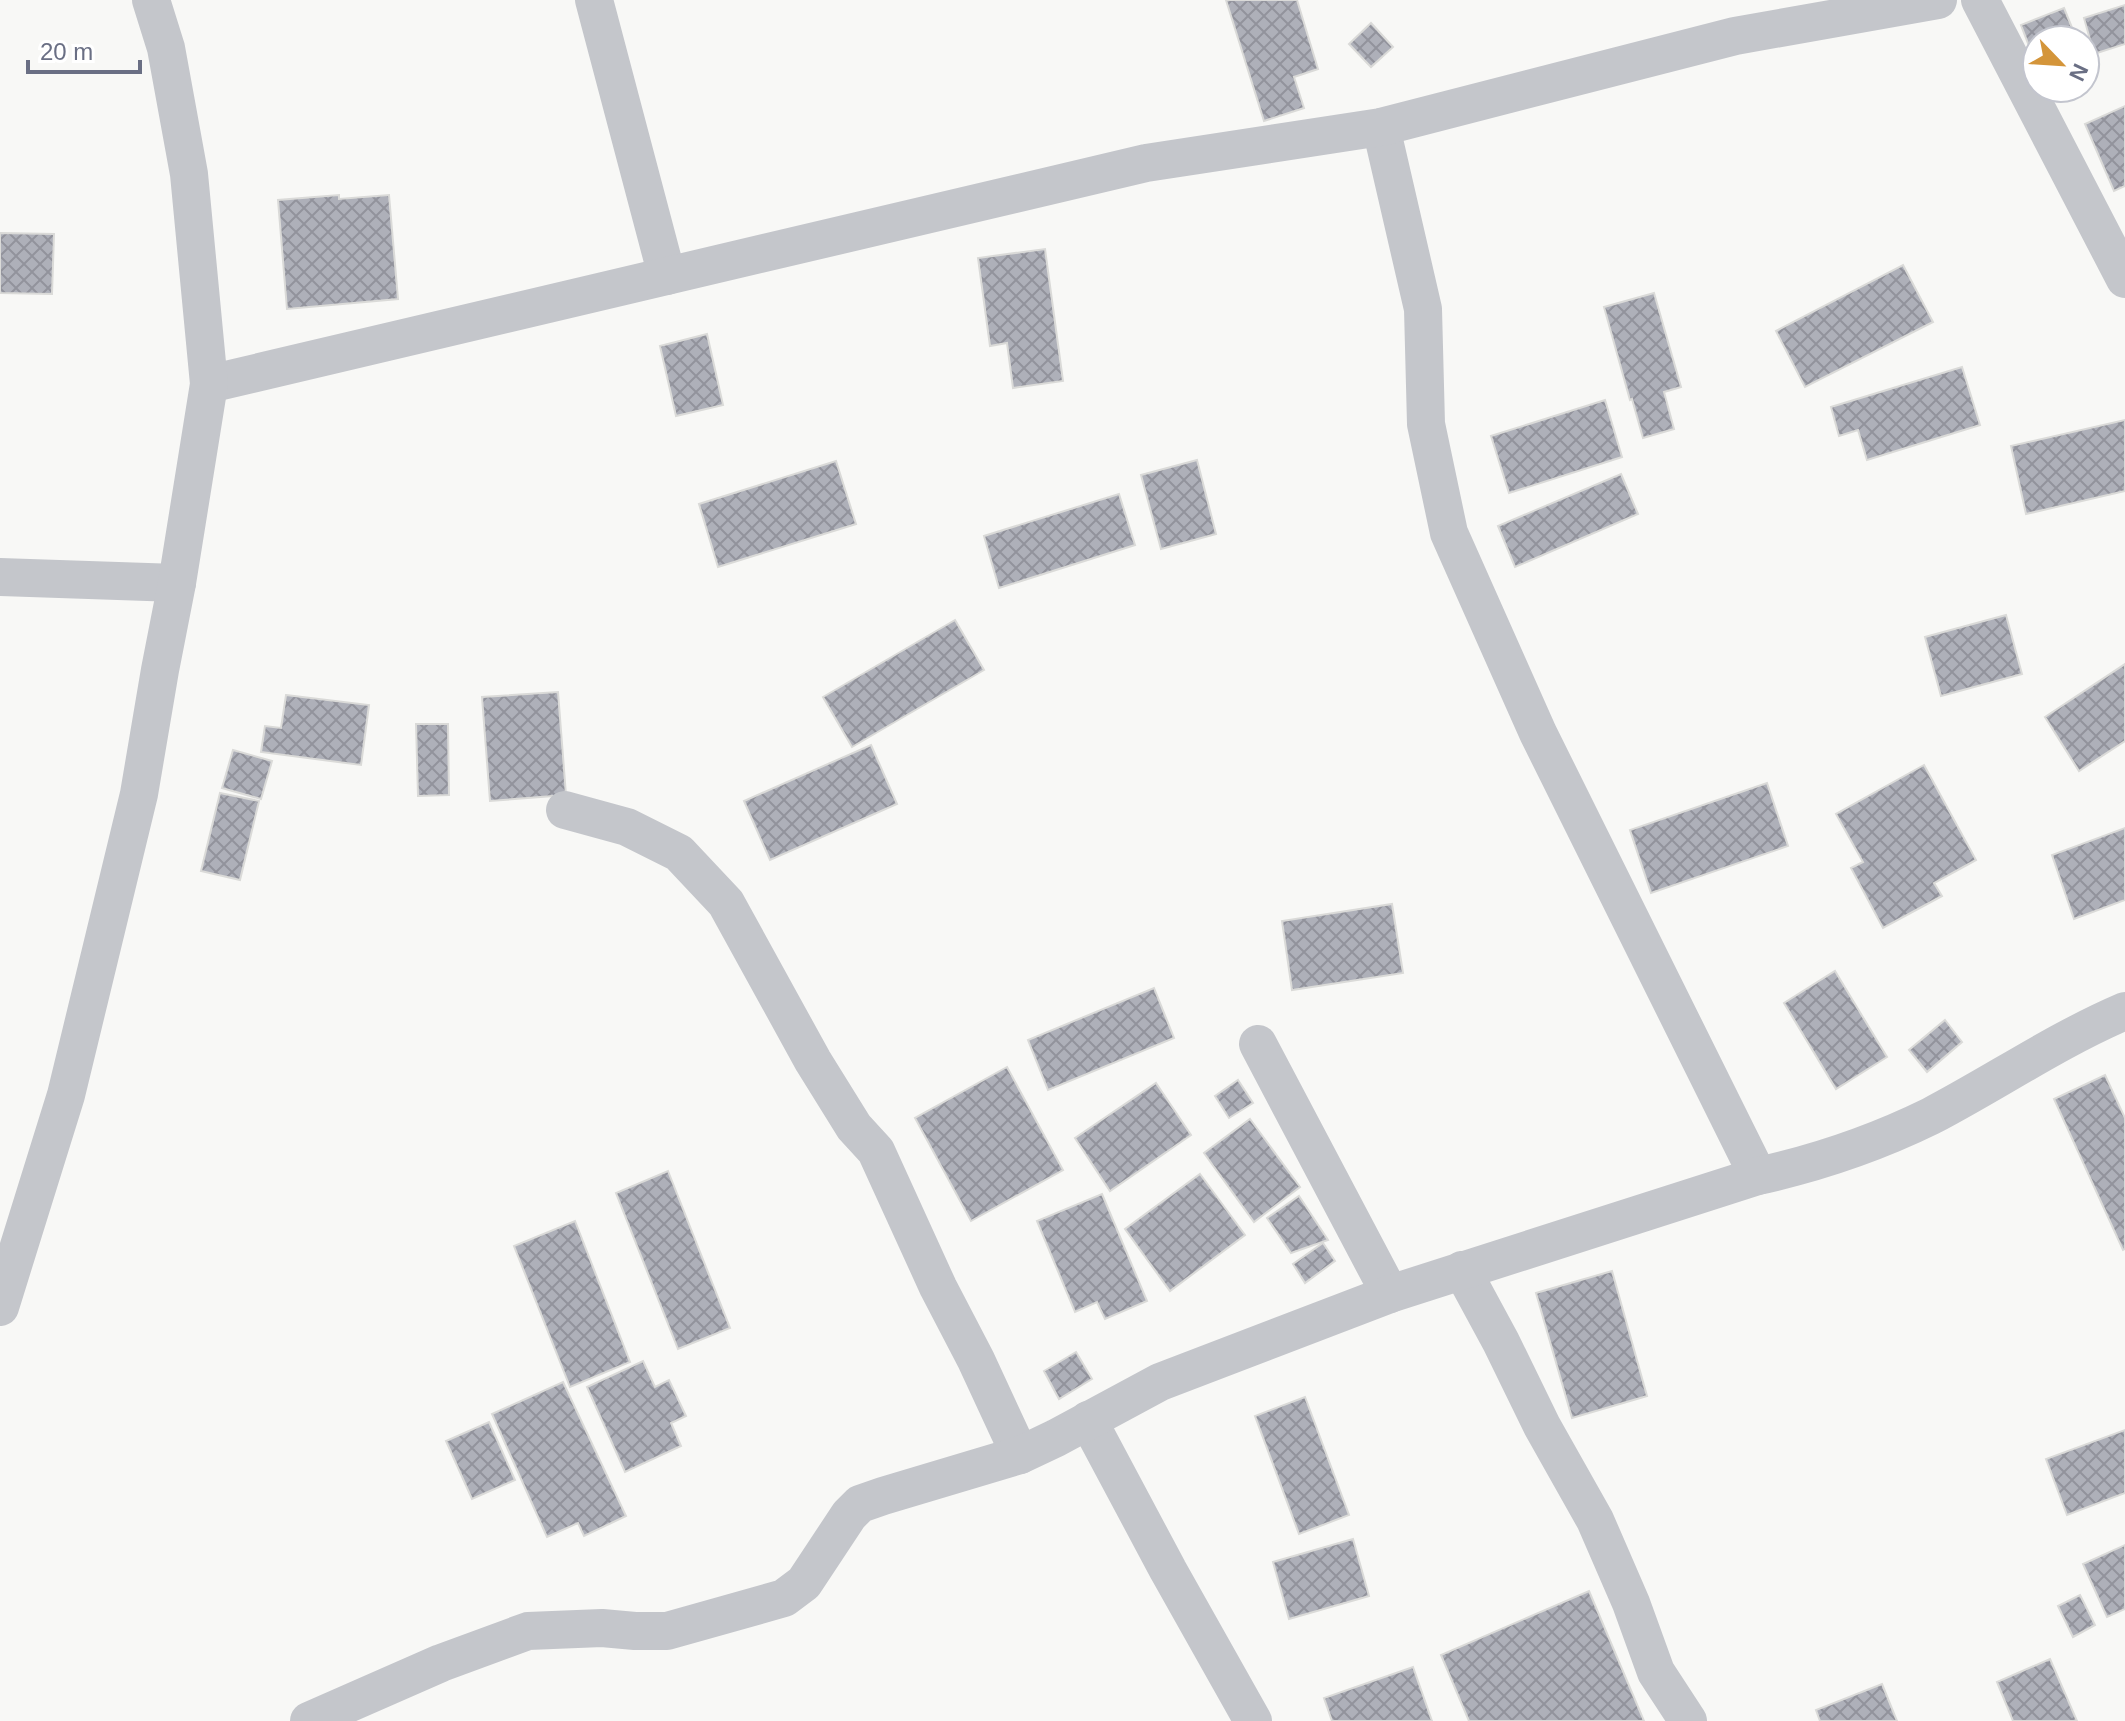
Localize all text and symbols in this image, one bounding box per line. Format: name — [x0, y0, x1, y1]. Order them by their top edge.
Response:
scale bar — [28, 24, 140, 74]
north arrow — [2021, 24, 2101, 104]
text: 20 m — [40, 38, 93, 65]
text: N — [2064, 60, 2093, 85]

